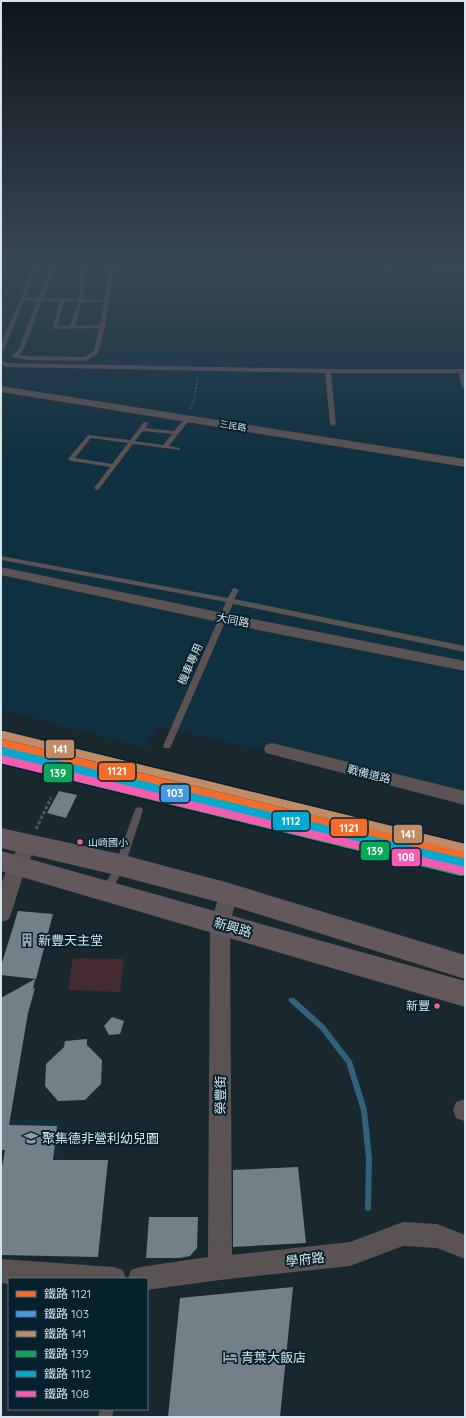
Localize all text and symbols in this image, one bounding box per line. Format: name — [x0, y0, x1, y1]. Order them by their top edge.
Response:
street label: 三民路 — [219, 418, 247, 433]
street label: 大同路 — [215, 610, 251, 630]
street label: 機車專用 — [175, 641, 205, 687]
line badge: 141 — [45, 739, 75, 759]
text: 141 — [53, 742, 67, 756]
line badge: 1121 — [98, 762, 136, 781]
street label: 戰備道路 — [346, 762, 392, 786]
line badge: 139 — [43, 763, 73, 783]
text: 1121 — [107, 764, 127, 778]
text: 139 — [50, 766, 66, 780]
line badge: 103 — [160, 784, 190, 803]
text: 103 — [167, 786, 184, 800]
line badge: 1112 — [272, 811, 310, 831]
text: 1112 — [281, 814, 301, 828]
line badge: 1121 — [330, 818, 368, 837]
text: 1121 — [339, 821, 359, 835]
line badge: 141 — [393, 824, 423, 844]
text: 141 — [401, 827, 415, 841]
place label: 山崎國小 — [88, 836, 128, 849]
marker: 山崎國小 — [75, 837, 85, 847]
line badge: 139 — [360, 841, 390, 861]
text: 139 — [367, 844, 383, 858]
line badge: 108 — [391, 848, 421, 867]
text: 108 — [397, 850, 415, 864]
street label: 新興路 — [212, 914, 254, 940]
building icon: 新豐天主堂 — [19, 932, 35, 948]
place label: 新豐天主堂 — [38, 932, 103, 948]
place label: 新豐 — [406, 998, 430, 1013]
marker: 新豐 — [432, 1001, 442, 1011]
street label: 榮豐街 — [212, 1075, 228, 1115]
school or university icon: 聚集德非營利幼兒園 — [23, 1130, 39, 1146]
place label: 聚集德非營利幼兒園 — [42, 1130, 159, 1146]
street label: 學府路 — [285, 1249, 325, 1269]
legend — [8, 1278, 148, 1410]
text: 鐵路 1121 — [44, 1286, 91, 1301]
text: 鐵路 103 — [44, 1306, 89, 1321]
text: 鐵路 141 — [44, 1326, 86, 1341]
text: 鐵路 139 — [44, 1346, 89, 1361]
hotel icon: 青葉大飯店 — [222, 1349, 238, 1365]
place label: 青葉大飯店 — [241, 1349, 306, 1365]
text: 鐵路 1112 — [44, 1366, 92, 1381]
text: 鐵路 108 — [44, 1386, 89, 1401]

